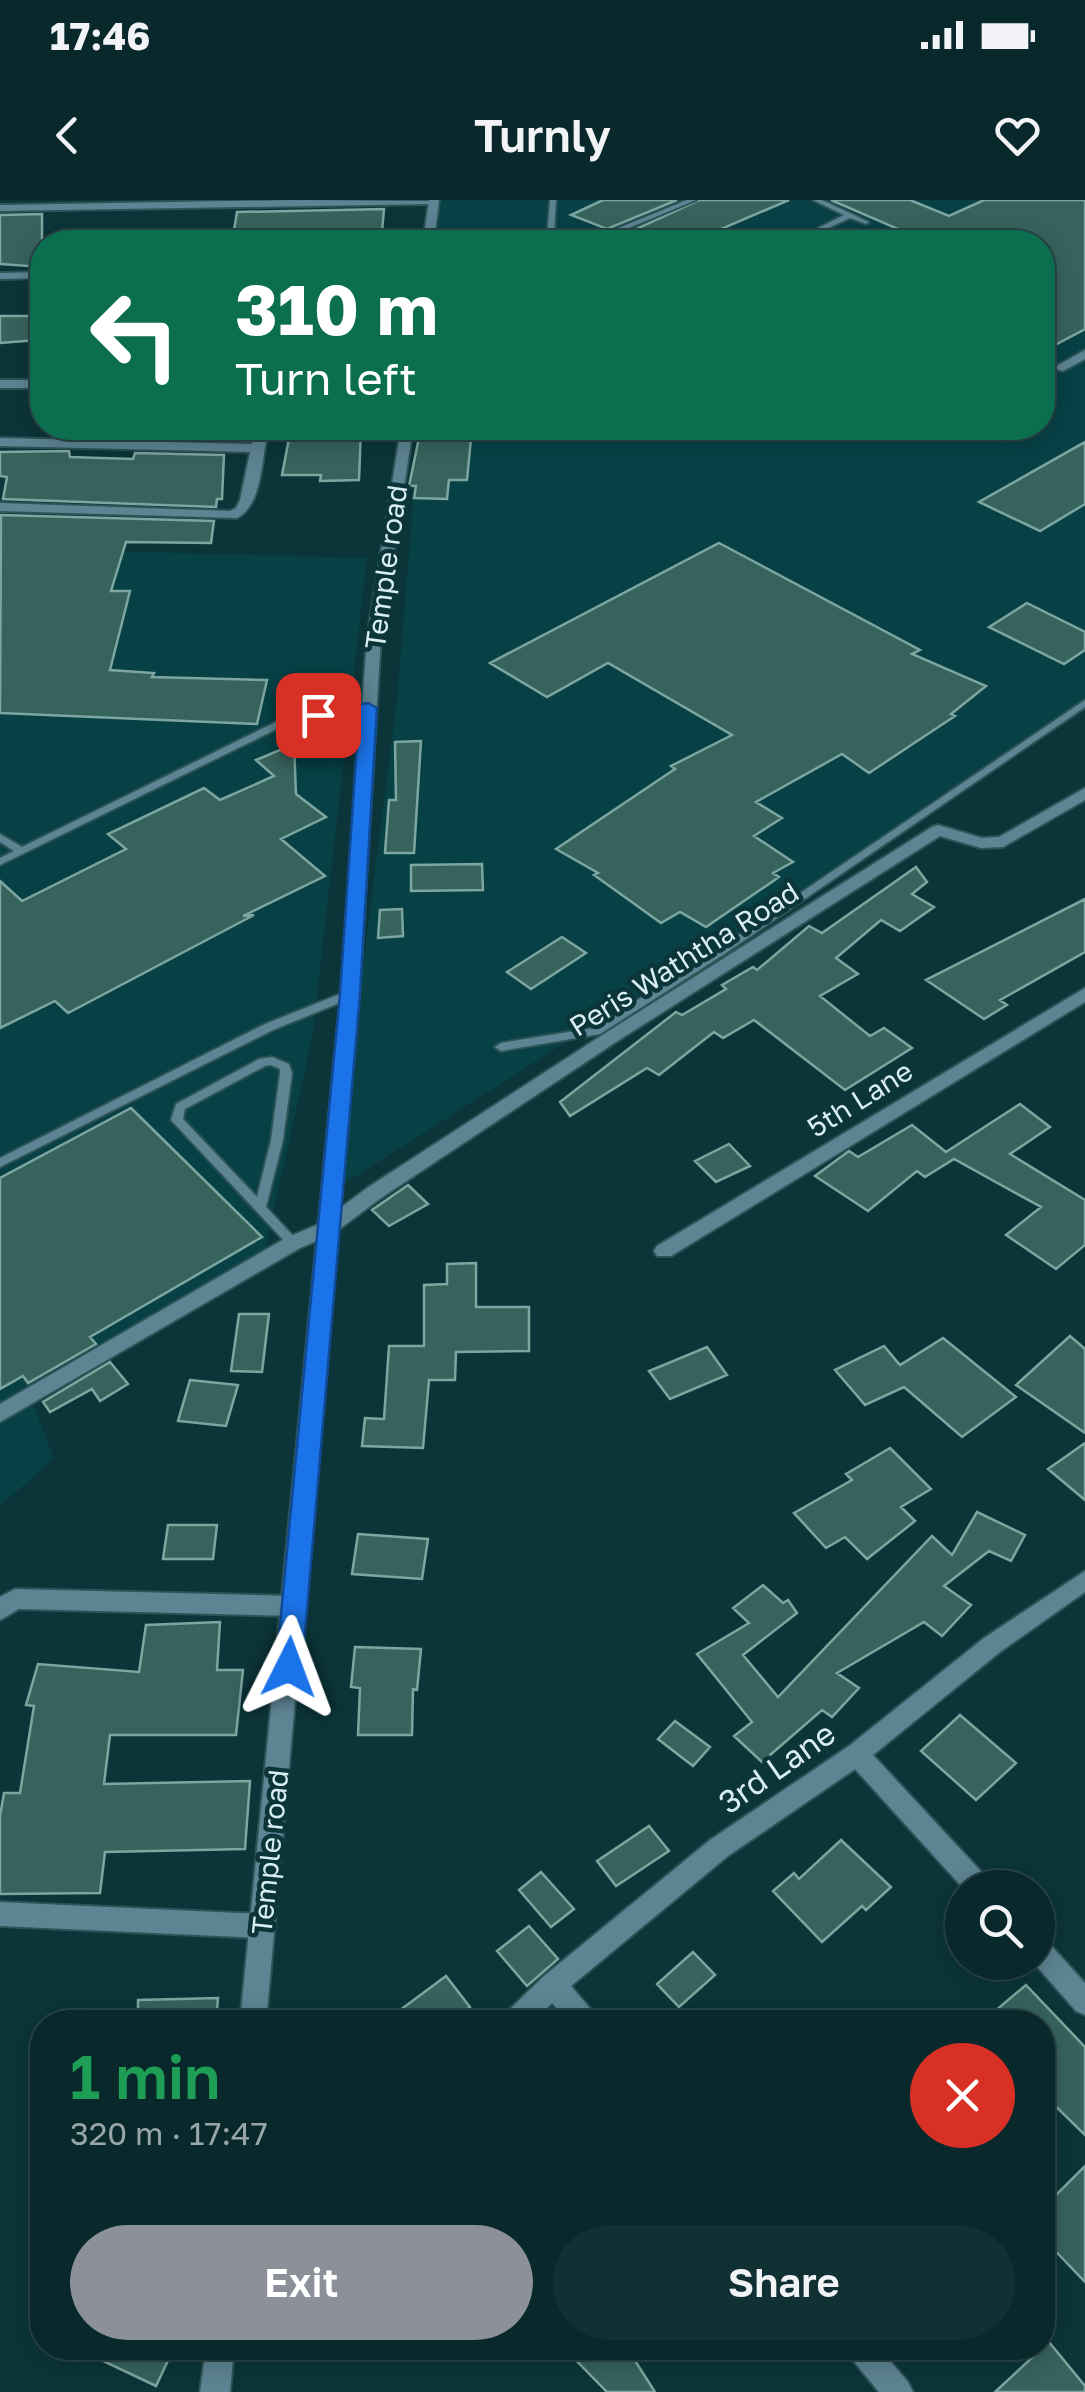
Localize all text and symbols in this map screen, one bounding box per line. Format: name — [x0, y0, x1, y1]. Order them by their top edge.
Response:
text: 17:46 — [50, 13, 150, 58]
icon: back — [40, 108, 95, 163]
text: Turnly — [474, 108, 611, 162]
icon: heart — [990, 108, 1045, 163]
text: 310 m — [235, 266, 438, 350]
icon: left — [70, 270, 200, 400]
text: Turn left — [235, 351, 417, 405]
street label: Temple road — [358, 483, 413, 651]
pin — [276, 673, 361, 758]
icon: arrive — [291, 688, 346, 743]
street label: Peris Waththa Road — [563, 875, 804, 1042]
street label: 5th Lane — [801, 1054, 918, 1144]
position arrow — [237, 1615, 341, 1719]
street label: 3rd Lane — [711, 1713, 842, 1821]
street label: Temple road — [244, 1768, 295, 1936]
map controls — [945, 1870, 1055, 1980]
button: search — [945, 1870, 1055, 1980]
text: 1 min — [70, 2040, 220, 2112]
button: close — [910, 2043, 1015, 2148]
text: 320 m · 17:47 — [70, 2114, 268, 2152]
button: Exit — [70, 2225, 533, 2340]
button: Share — [553, 2225, 1015, 2340]

